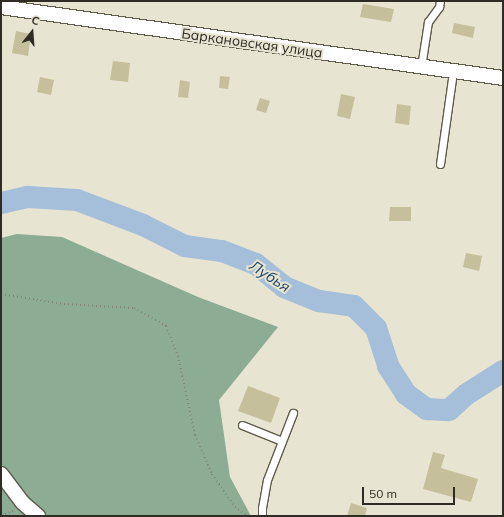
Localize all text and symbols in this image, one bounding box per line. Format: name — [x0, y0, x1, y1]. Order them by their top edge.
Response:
north arrow — [12, 12, 52, 52]
text: С — [30, 13, 41, 28]
street label: Баркановская улица — [180, 25, 324, 61]
water label: Лубья — [246, 256, 294, 296]
scale bar — [364, 479, 457, 505]
text: 50 m — [369, 486, 397, 501]

